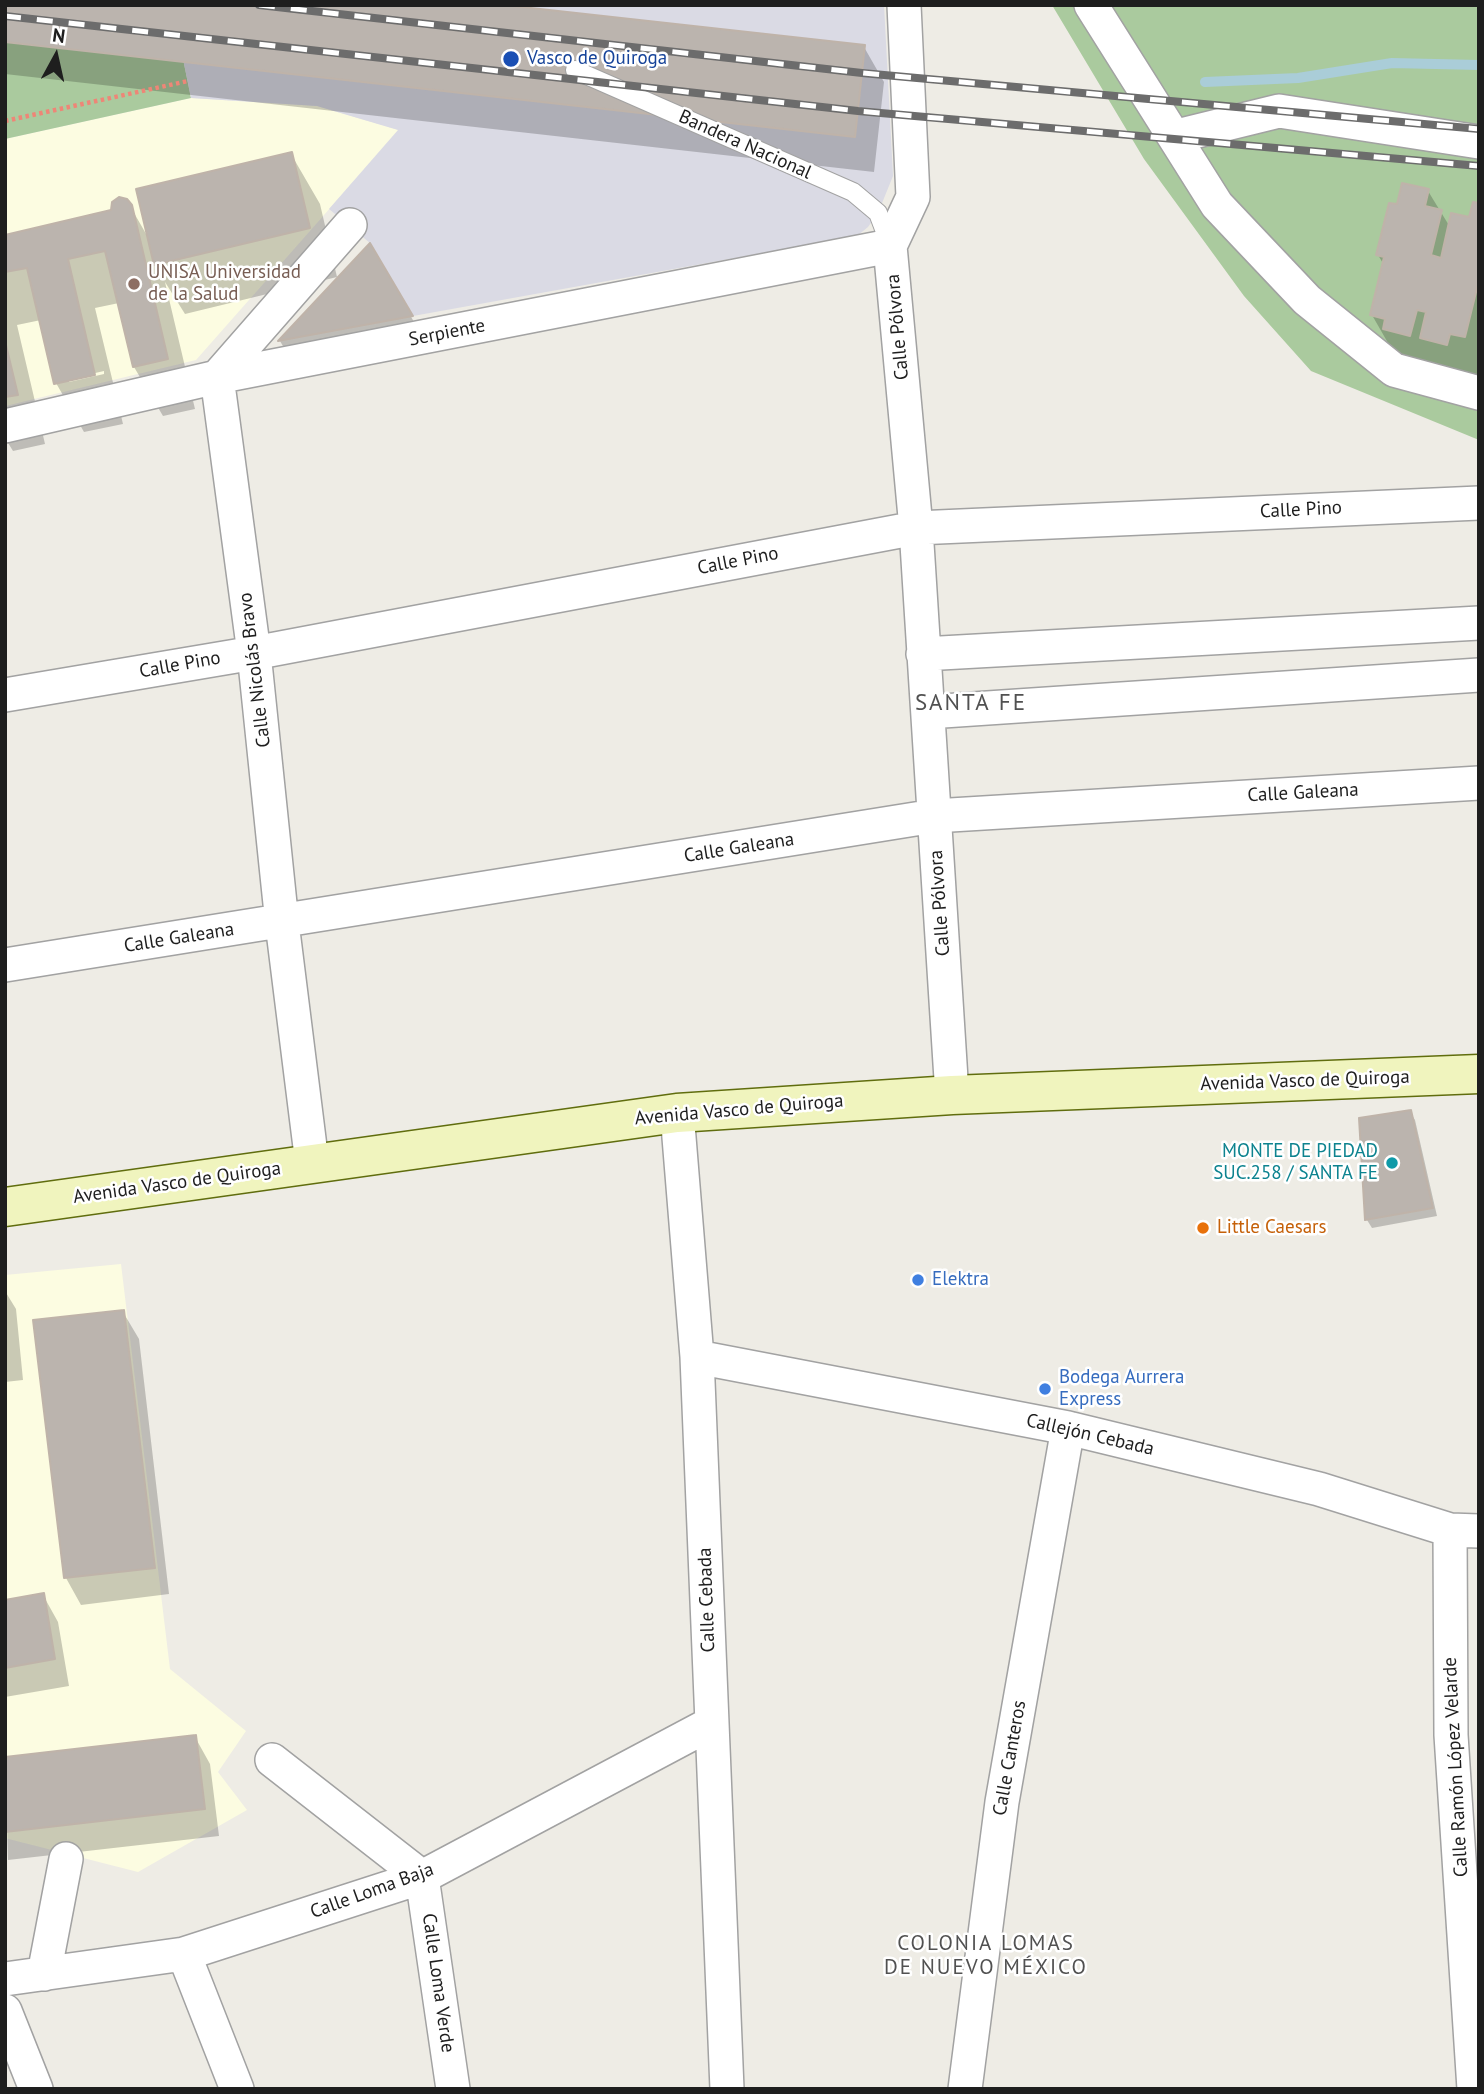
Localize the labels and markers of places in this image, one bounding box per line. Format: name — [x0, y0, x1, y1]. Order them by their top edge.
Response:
place label: Vasco de Quiroga — [527, 48, 667, 70]
marker: Vasco de Quiroga — [501, 49, 521, 69]
place label: UNISA Universidad de la Salud — [148, 262, 301, 306]
marker: UNISA Universidad de la Salud — [126, 276, 142, 292]
place label: MONTE DE PIEDAD SUC.258 / SANTA FE — [1213, 1141, 1378, 1185]
marker: MONTE DE PIEDAD SUC.258 / SANTA FE — [1384, 1155, 1400, 1171]
place label: Little Caesars — [1217, 1217, 1327, 1239]
marker: Little Caesars — [1195, 1220, 1211, 1236]
place label: Elektra — [932, 1269, 989, 1291]
marker: Elektra — [910, 1272, 926, 1288]
place label: Bodega Aurrera Express — [1059, 1367, 1184, 1411]
marker: Bodega Aurrera Express — [1037, 1381, 1053, 1397]

